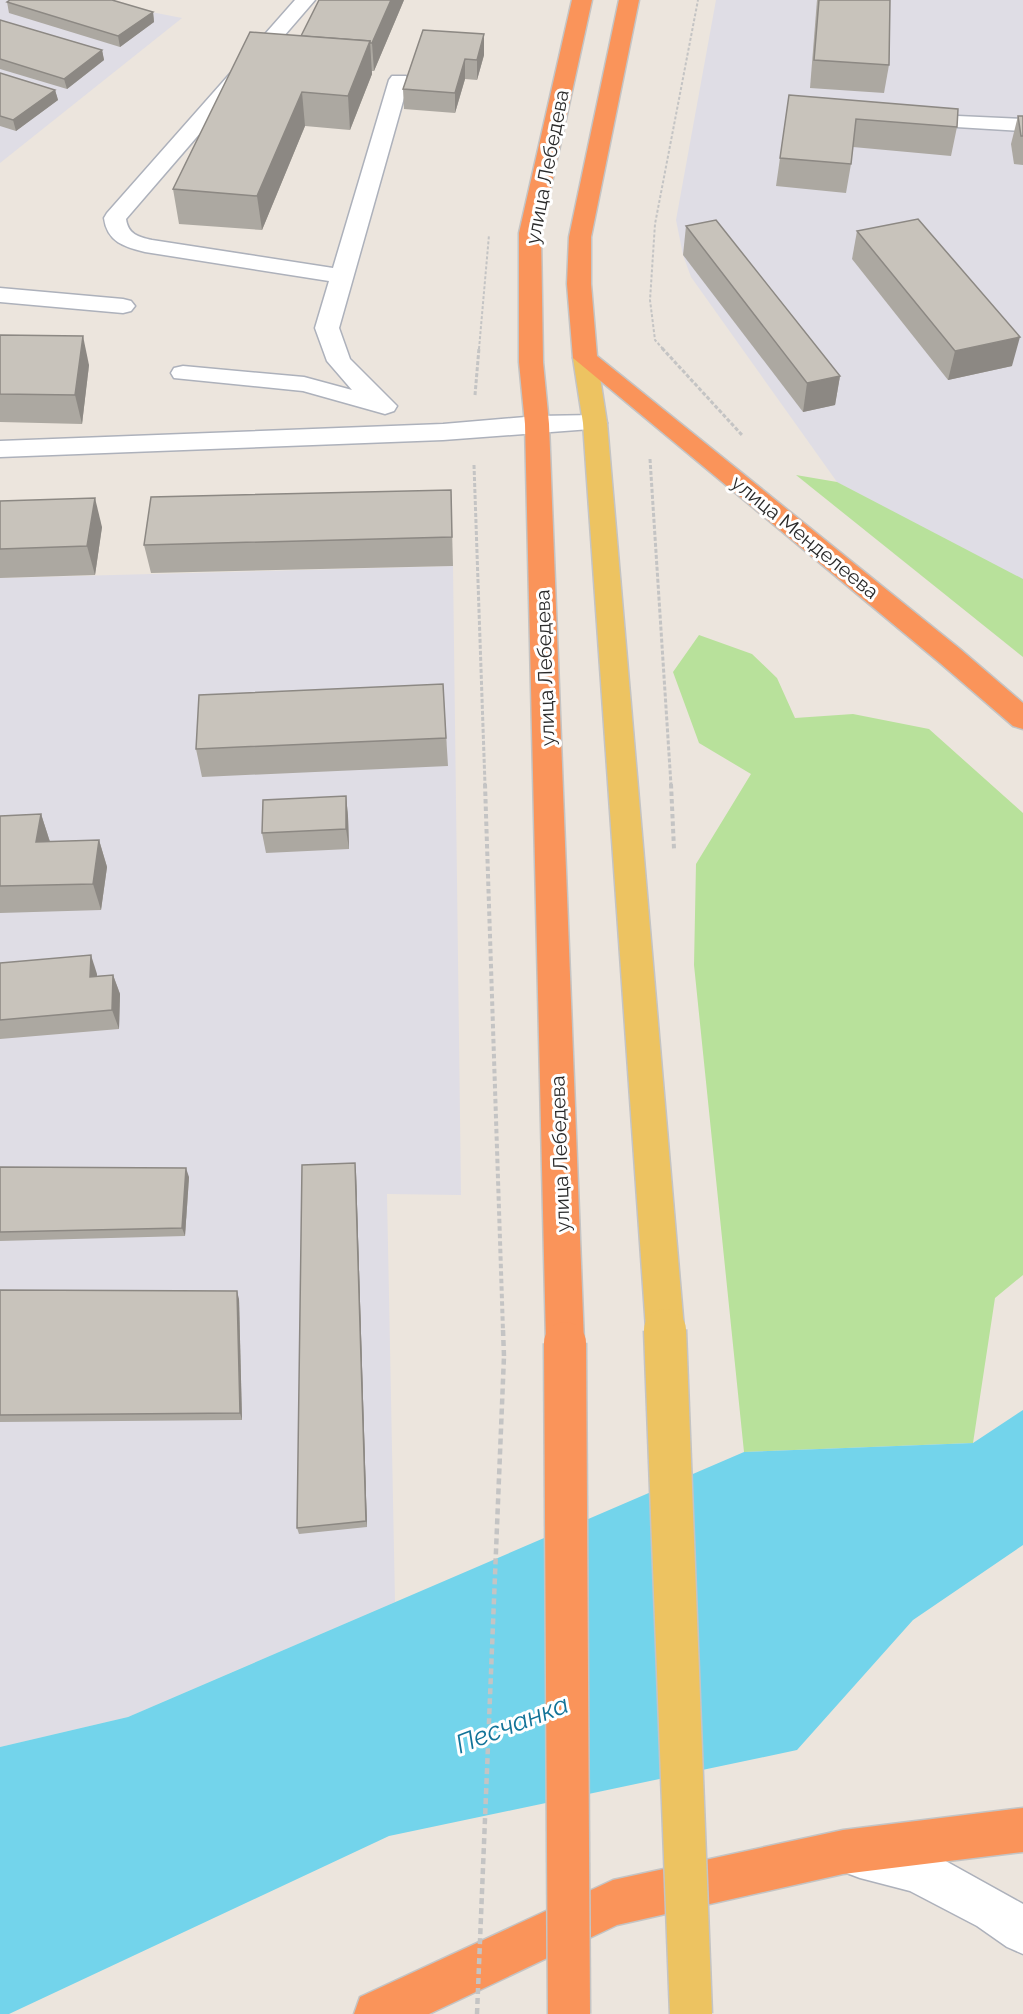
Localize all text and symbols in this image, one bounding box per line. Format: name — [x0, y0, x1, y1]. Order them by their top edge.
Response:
street label: улица Лебедева — [520, 88, 574, 246]
street label: улица Менделеева — [727, 470, 883, 604]
street label: улица Лебедева — [530, 589, 560, 747]
street label: улица Лебедева — [545, 1075, 575, 1233]
water label: Песчанка — [451, 1689, 573, 1759]

